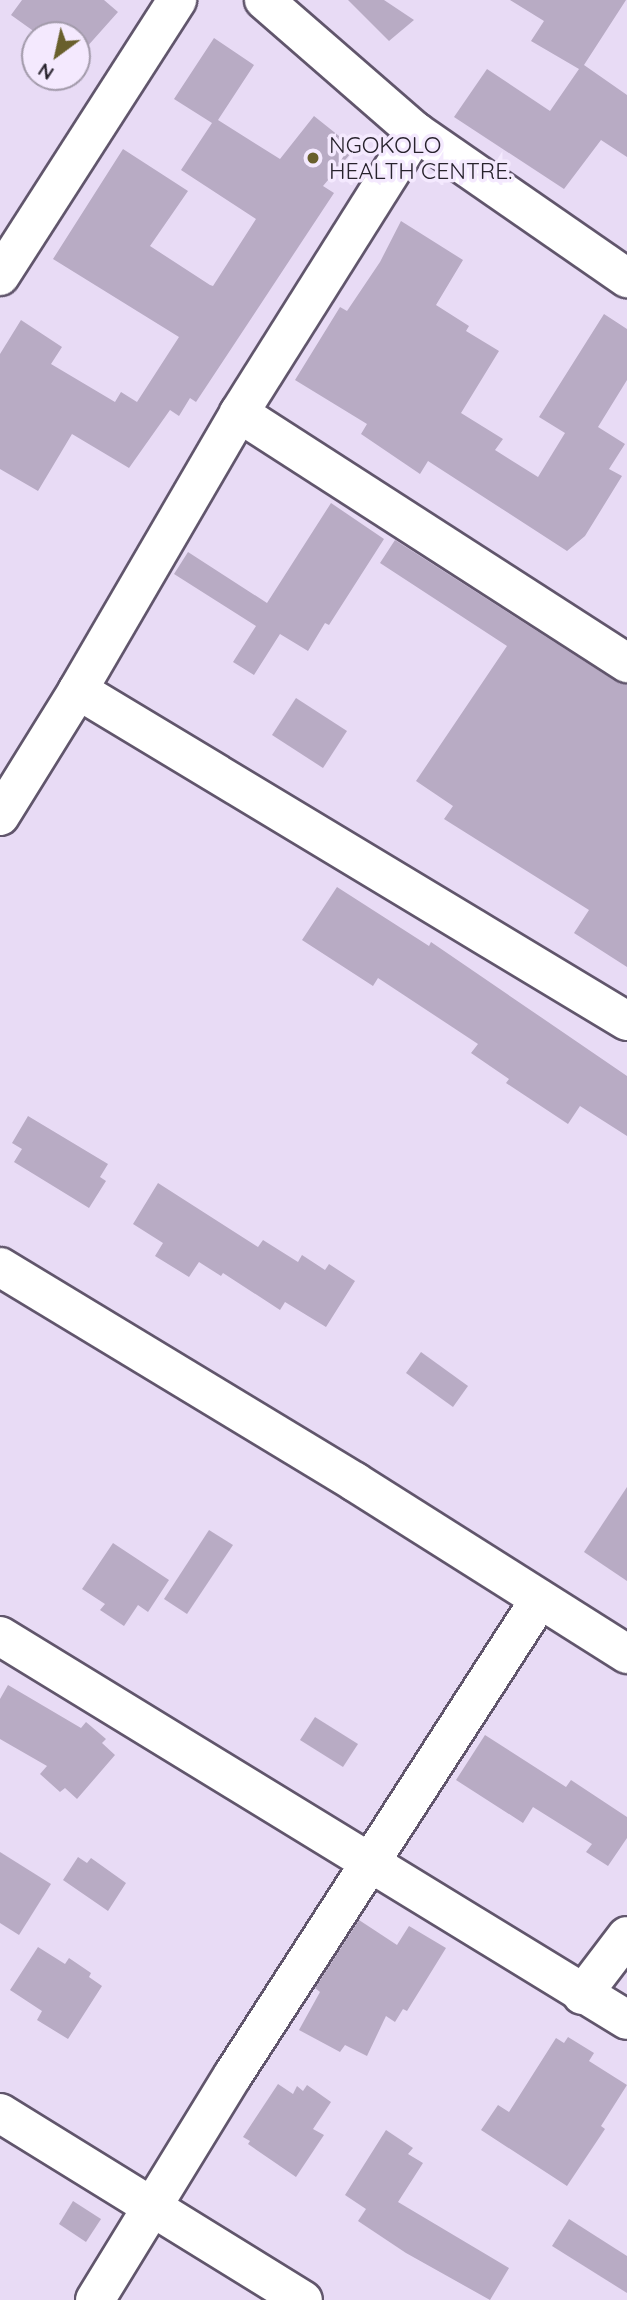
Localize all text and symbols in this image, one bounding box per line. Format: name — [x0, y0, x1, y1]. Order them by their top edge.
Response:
north arrow — [21, 21, 91, 91]
text: N — [33, 58, 58, 86]
place label: NGOKOLO HEALTH CENTRE. — [329, 131, 512, 185]
marker: NGOKOLO HEALTH CENTRE. — [303, 148, 323, 168]

